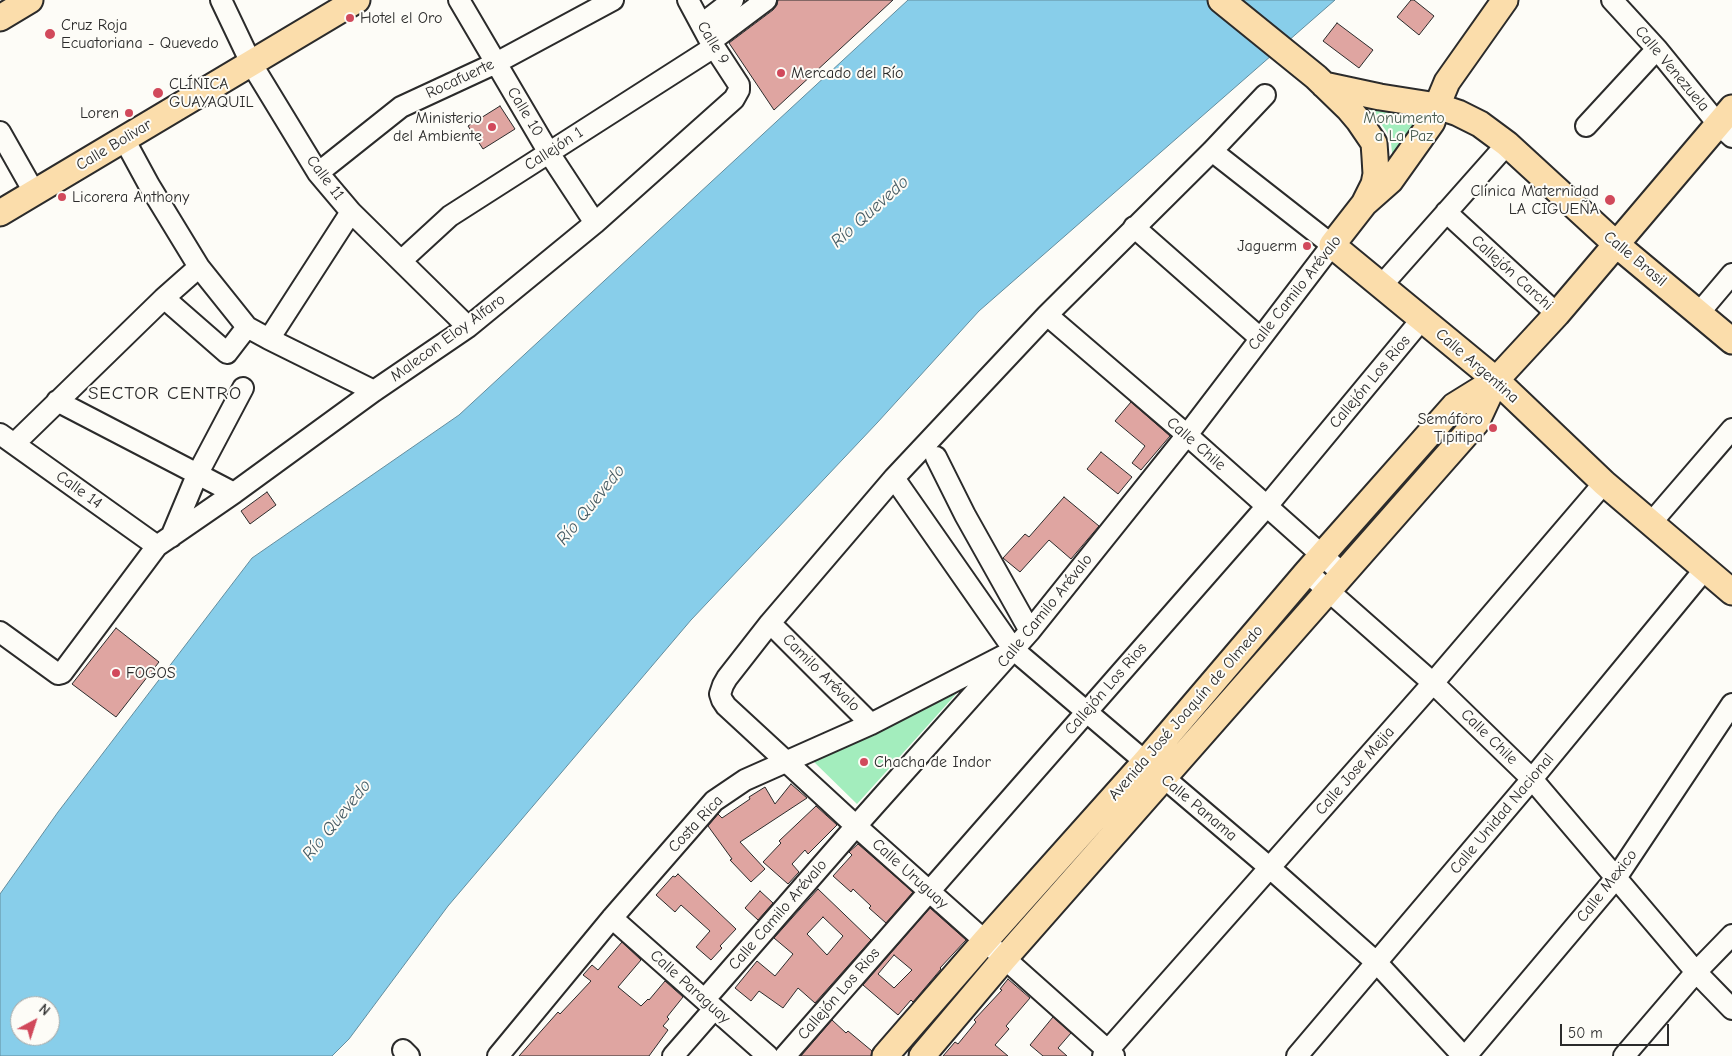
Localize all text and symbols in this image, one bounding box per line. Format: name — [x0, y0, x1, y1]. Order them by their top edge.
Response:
place label: Hotel el Oro — [360, 8, 443, 28]
marker: Hotel el Oro — [344, 12, 356, 24]
place label: Cruz Roja Ecuatoriana - Quevedo — [61, 15, 219, 53]
street label: Calle 9 — [693, 18, 733, 68]
street label: Calle Venezuela — [1631, 22, 1713, 116]
marker: Cruz Roja Ecuatoriana - Quevedo — [43, 27, 57, 41]
street label: Rocafuerte — [423, 55, 497, 103]
place label: Mercado del Río — [791, 63, 904, 83]
marker: Mercado del Río — [775, 67, 787, 79]
place label: CLÍNICA GUAYAQUIL — [169, 74, 254, 112]
street label: Calle 10 — [503, 84, 547, 140]
marker: CLÍNICA GUAYAQUIL — [151, 86, 165, 100]
place label: Loren — [80, 103, 119, 123]
marker: Loren — [123, 107, 135, 119]
place label: Ministerio del Ambiente — [393, 108, 482, 146]
park label: Monumento a La Paz — [1363, 108, 1445, 146]
street label: Calle Bolivar — [73, 115, 155, 175]
marker: Ministerio del Ambiente — [486, 121, 498, 133]
street label: Callejón 1 — [521, 123, 587, 175]
street label: Calle 11 — [302, 152, 348, 204]
water label: Río Quevedo — [827, 171, 913, 253]
place label: Clínica Maternidad LA CIGUEÑA — [1470, 181, 1599, 219]
place label: Licorera Anthony — [72, 187, 189, 207]
marker: Licorera Anthony — [56, 191, 68, 203]
marker: Clínica Maternidad LA CIGUEÑA — [1603, 193, 1617, 207]
street label: Calle Brasil — [1600, 227, 1670, 291]
street label: Callejón Carchi — [1467, 231, 1557, 315]
street label: Calle Camilo Arévalo — [1244, 232, 1346, 354]
place label: Jaguerm — [1237, 236, 1297, 256]
marker: Jaguerm — [1301, 240, 1313, 252]
street label: Malecon Eloy Alfaro — [387, 290, 509, 386]
street label: Calle Argentina — [1431, 325, 1523, 407]
street label: Callejón Los Rios — [1325, 331, 1415, 433]
district label: SECTOR CENTRO — [86, 383, 244, 405]
place label: Semáforo Tipitipa — [1417, 409, 1483, 447]
street label: Calle Chile — [1163, 413, 1229, 475]
marker: Semáforo Tipitipa — [1487, 422, 1499, 434]
water label: Río Quevedo — [552, 460, 630, 550]
street label: Calle 14 — [52, 467, 106, 513]
street label: Calle Camilo Arévalo — [993, 550, 1097, 672]
street label: Avenida José Joaquín de Olmedo — [1105, 621, 1267, 805]
street label: Camilo Arévalo — [778, 630, 864, 716]
street label: Callejón Los Rios — [1061, 639, 1151, 739]
place label: FOGOS — [126, 663, 176, 683]
marker: FOGOS — [110, 667, 122, 679]
street label: Calle Chile — [1456, 705, 1522, 769]
street label: Calle Jose Mejia — [1311, 723, 1399, 819]
street label: Calle Unidad Nacional — [1446, 750, 1558, 878]
place label: Chacha de Indor — [874, 752, 991, 772]
marker: Chacha de Indor — [858, 756, 870, 768]
street label: Calle Panama — [1157, 771, 1241, 845]
water label: Río Quevedo — [298, 775, 376, 865]
street label: Costa Rica — [665, 791, 727, 857]
street label: Calle Uruguay — [868, 835, 952, 913]
street label: Calle Mexico — [1573, 846, 1641, 926]
street label: Calle Camilo Arévalo — [725, 856, 831, 974]
street label: Callejón Los Rios — [794, 944, 884, 1044]
street label: Calle Paraguay — [646, 946, 734, 1028]
north arrow — [10, 996, 60, 1046]
text: N — [35, 1000, 53, 1019]
scale bar — [1562, 1014, 1671, 1046]
text: 50 m — [1568, 1024, 1603, 1042]

